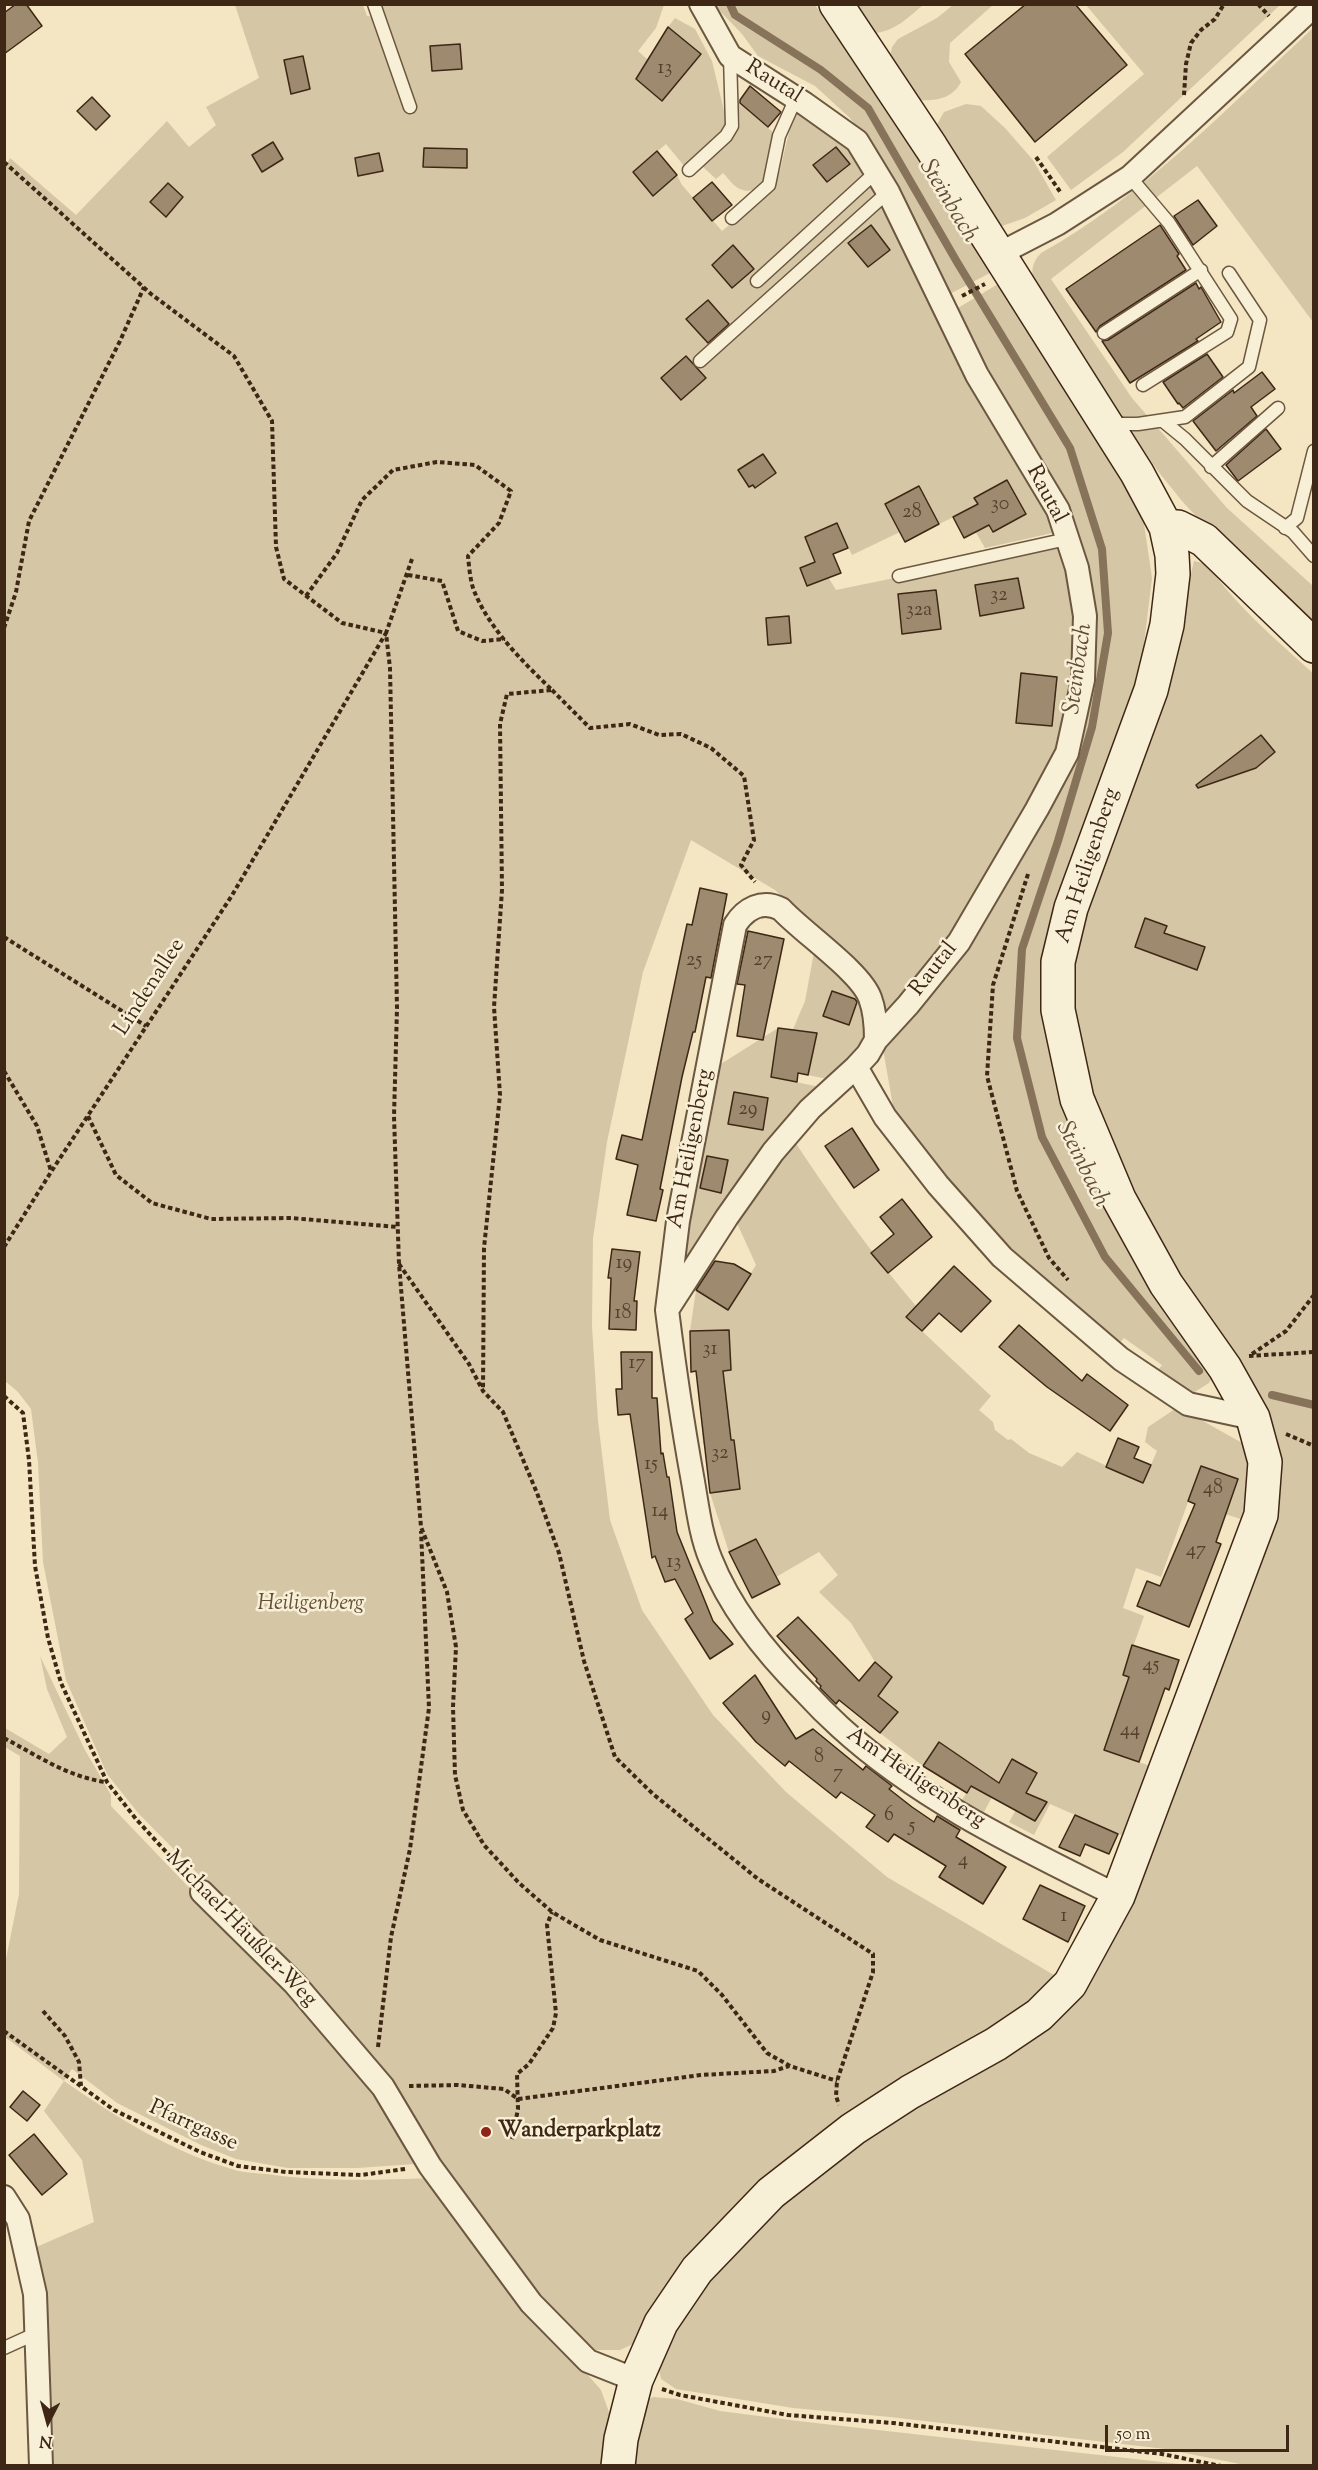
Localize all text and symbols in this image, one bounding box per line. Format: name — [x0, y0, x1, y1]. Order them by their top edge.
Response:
street label: Rautal — [740, 55, 806, 111]
house number: 13 — [658, 58, 672, 82]
water label: Steinbach — [911, 155, 983, 249]
street label: Rautal — [1019, 461, 1071, 529]
house number: 30 — [991, 494, 1009, 518]
house number: 28 — [902, 502, 922, 526]
house number: 32 — [990, 585, 1008, 609]
house number: 32a — [906, 600, 932, 624]
water label: Steinbach — [1059, 622, 1101, 716]
street label: Am Heiligenberg — [1051, 785, 1127, 947]
street label: Lindenallee — [110, 934, 192, 1042]
street label: Rautal — [905, 937, 965, 1003]
house number: 25 — [686, 950, 702, 974]
house number: 27 — [753, 950, 773, 974]
street label: Am Heiligenberg — [664, 1067, 720, 1231]
house number: 29 — [738, 1099, 758, 1123]
water label: Steinbach — [1048, 1117, 1114, 1213]
house number: 19 — [616, 1253, 632, 1277]
house number: 18 — [615, 1303, 631, 1327]
house number: 31 — [703, 1339, 717, 1363]
house number: 17 — [629, 1353, 645, 1377]
house number: 32 — [711, 1443, 729, 1467]
house number: 15 — [644, 1454, 658, 1478]
house number: 48 — [1203, 1478, 1223, 1502]
house number: 14 — [652, 1501, 668, 1525]
house number: 47 — [1186, 1540, 1206, 1564]
house number: 13 — [667, 1552, 681, 1576]
park label: Heiligenberg — [258, 1592, 364, 1618]
house number: 45 — [1143, 1655, 1159, 1679]
house number: 9 — [761, 1705, 771, 1729]
house number: 44 — [1120, 1720, 1140, 1744]
street label: Am Heiligenberg — [841, 1723, 989, 1835]
house number: 8 — [814, 1747, 824, 1771]
house number: 7 — [833, 1763, 843, 1787]
house number: 6 — [884, 1805, 894, 1829]
house number: 5 — [909, 1816, 915, 1840]
street label: Michael-Häußler-Weg — [159, 1847, 321, 2013]
house number: 4 — [958, 1850, 968, 1874]
house number: 1 — [1061, 1906, 1067, 1930]
street label: Pfarrgasse — [144, 2096, 242, 2158]
place label: Wanderparkplatz — [498, 2119, 661, 2145]
marker: Wanderparkplatz — [479, 2125, 493, 2139]
north arrow — [18, 2392, 78, 2452]
scale bar — [1108, 2413, 1292, 2451]
text: 50 m — [1116, 2422, 1150, 2448]
text: N — [39, 2428, 54, 2453]

